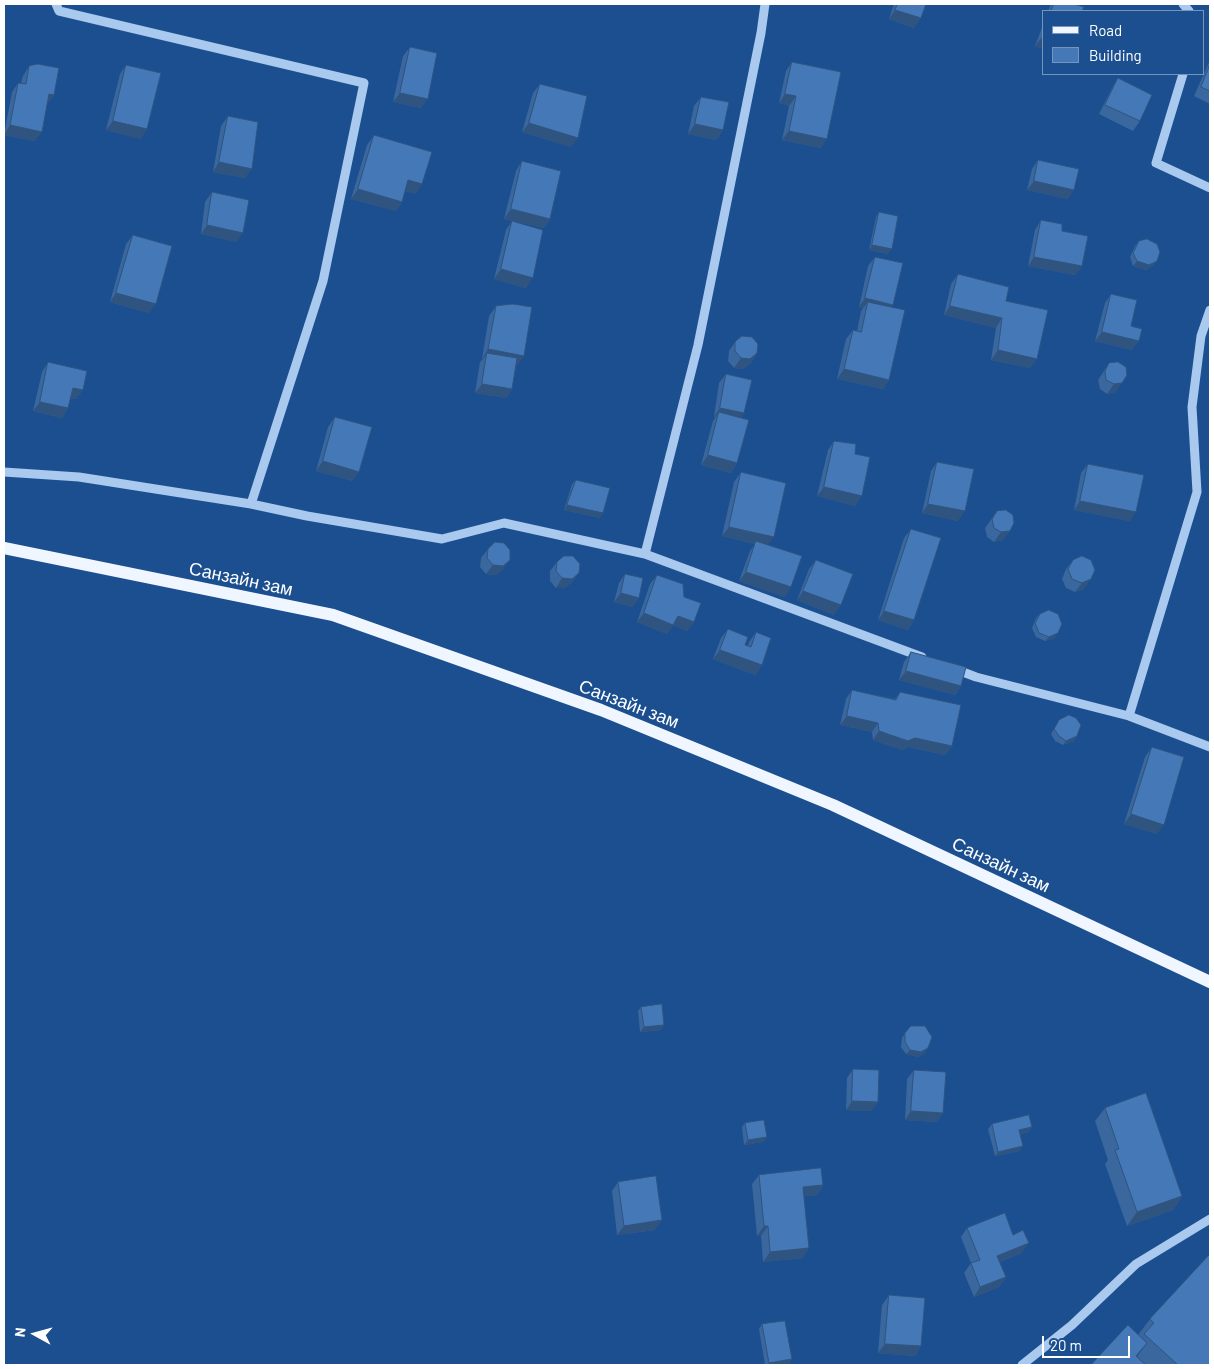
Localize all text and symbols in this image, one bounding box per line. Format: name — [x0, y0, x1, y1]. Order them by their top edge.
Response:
legend — [1042, 10, 1204, 75]
text: Road — [1089, 21, 1122, 39]
text: Building — [1089, 46, 1142, 64]
street label: Санзайн зам — [187, 557, 295, 601]
street label: Санзайн зам — [576, 675, 682, 733]
street label: Санзайн зам — [949, 833, 1053, 897]
north arrow — [10, 1309, 60, 1359]
text: N — [11, 1326, 29, 1338]
scale bar — [1044, 1326, 1132, 1358]
text: 20 m — [1050, 1336, 1082, 1354]

